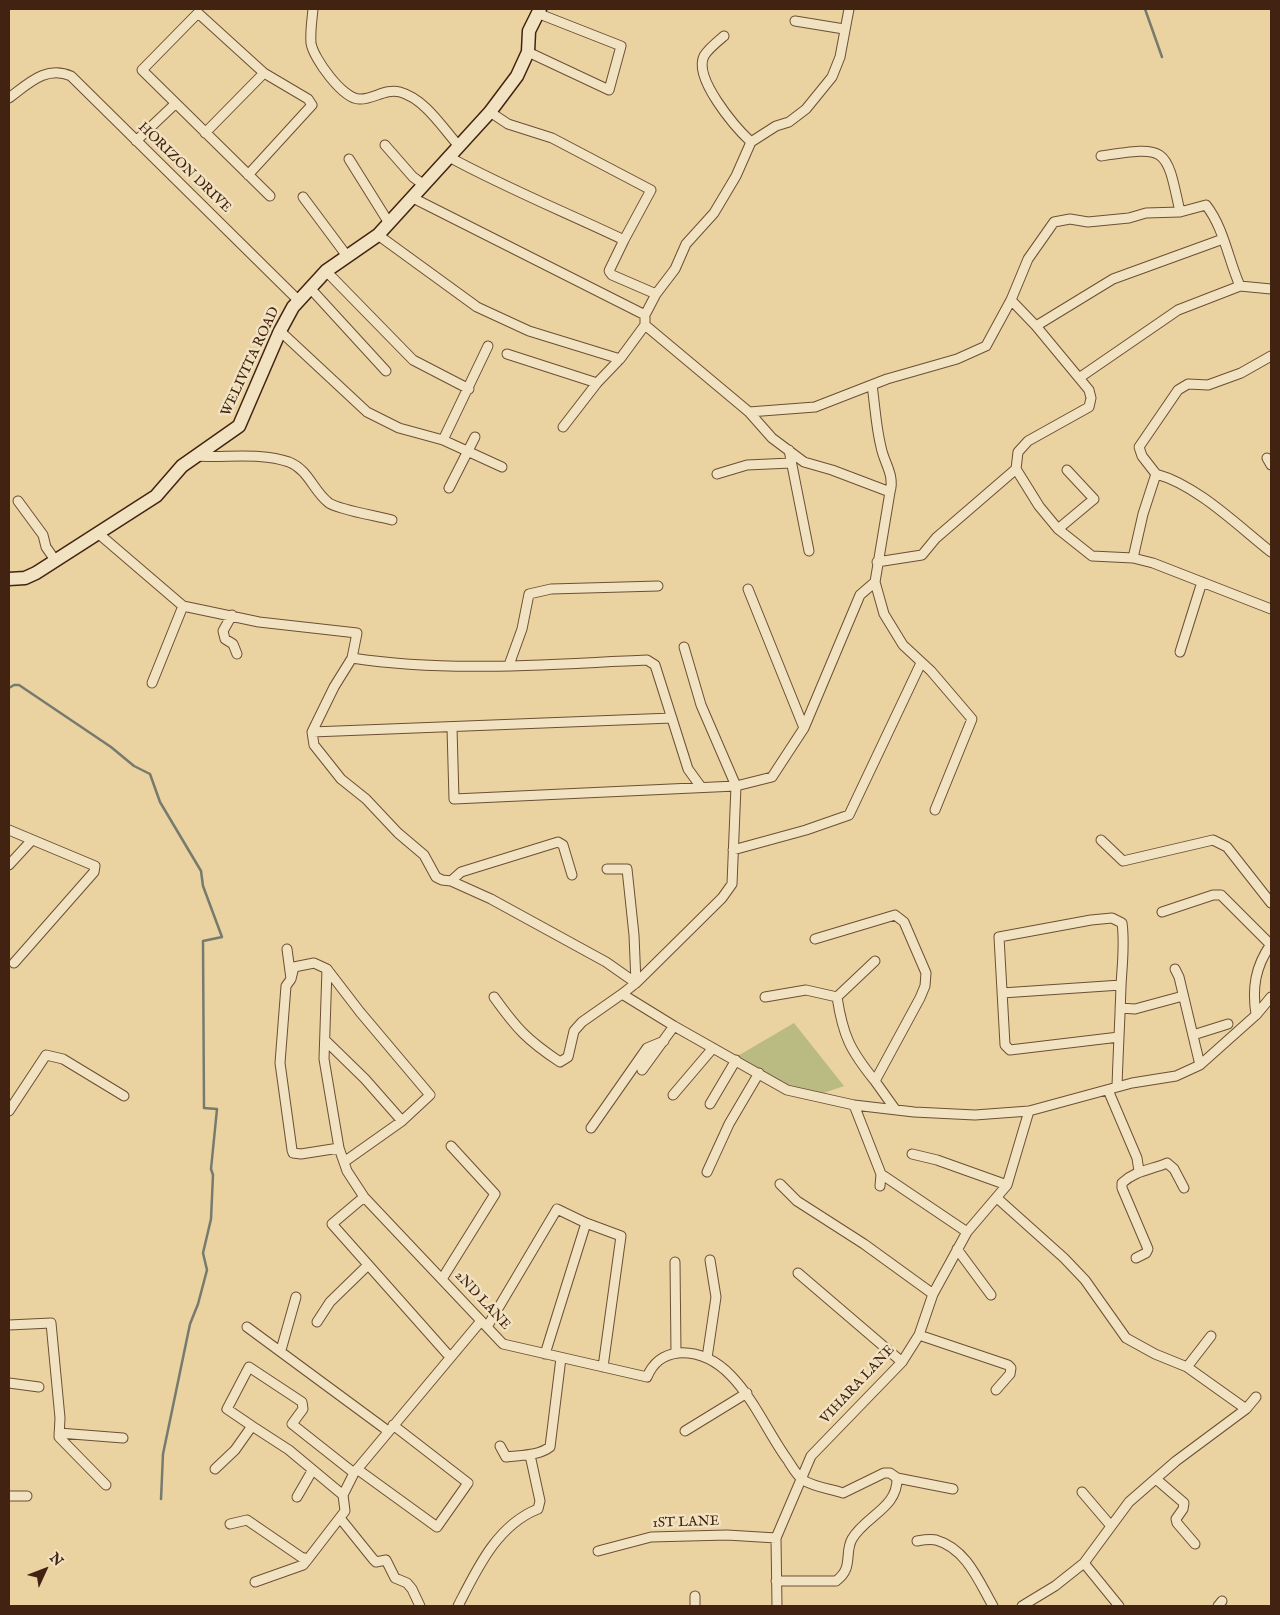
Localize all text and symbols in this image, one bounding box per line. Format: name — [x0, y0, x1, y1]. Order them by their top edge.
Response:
street label: HORIZON DRIVE — [134, 119, 234, 217]
street label: WELIVITA ROAD — [218, 305, 284, 419]
street label: 2ND LANE — [451, 1268, 513, 1334]
street label: VIHARA LANE — [817, 1342, 899, 1428]
street label: 1ST LANE — [652, 1513, 720, 1533]
north arrow — [20, 1545, 70, 1595]
text: N — [45, 1549, 67, 1570]

